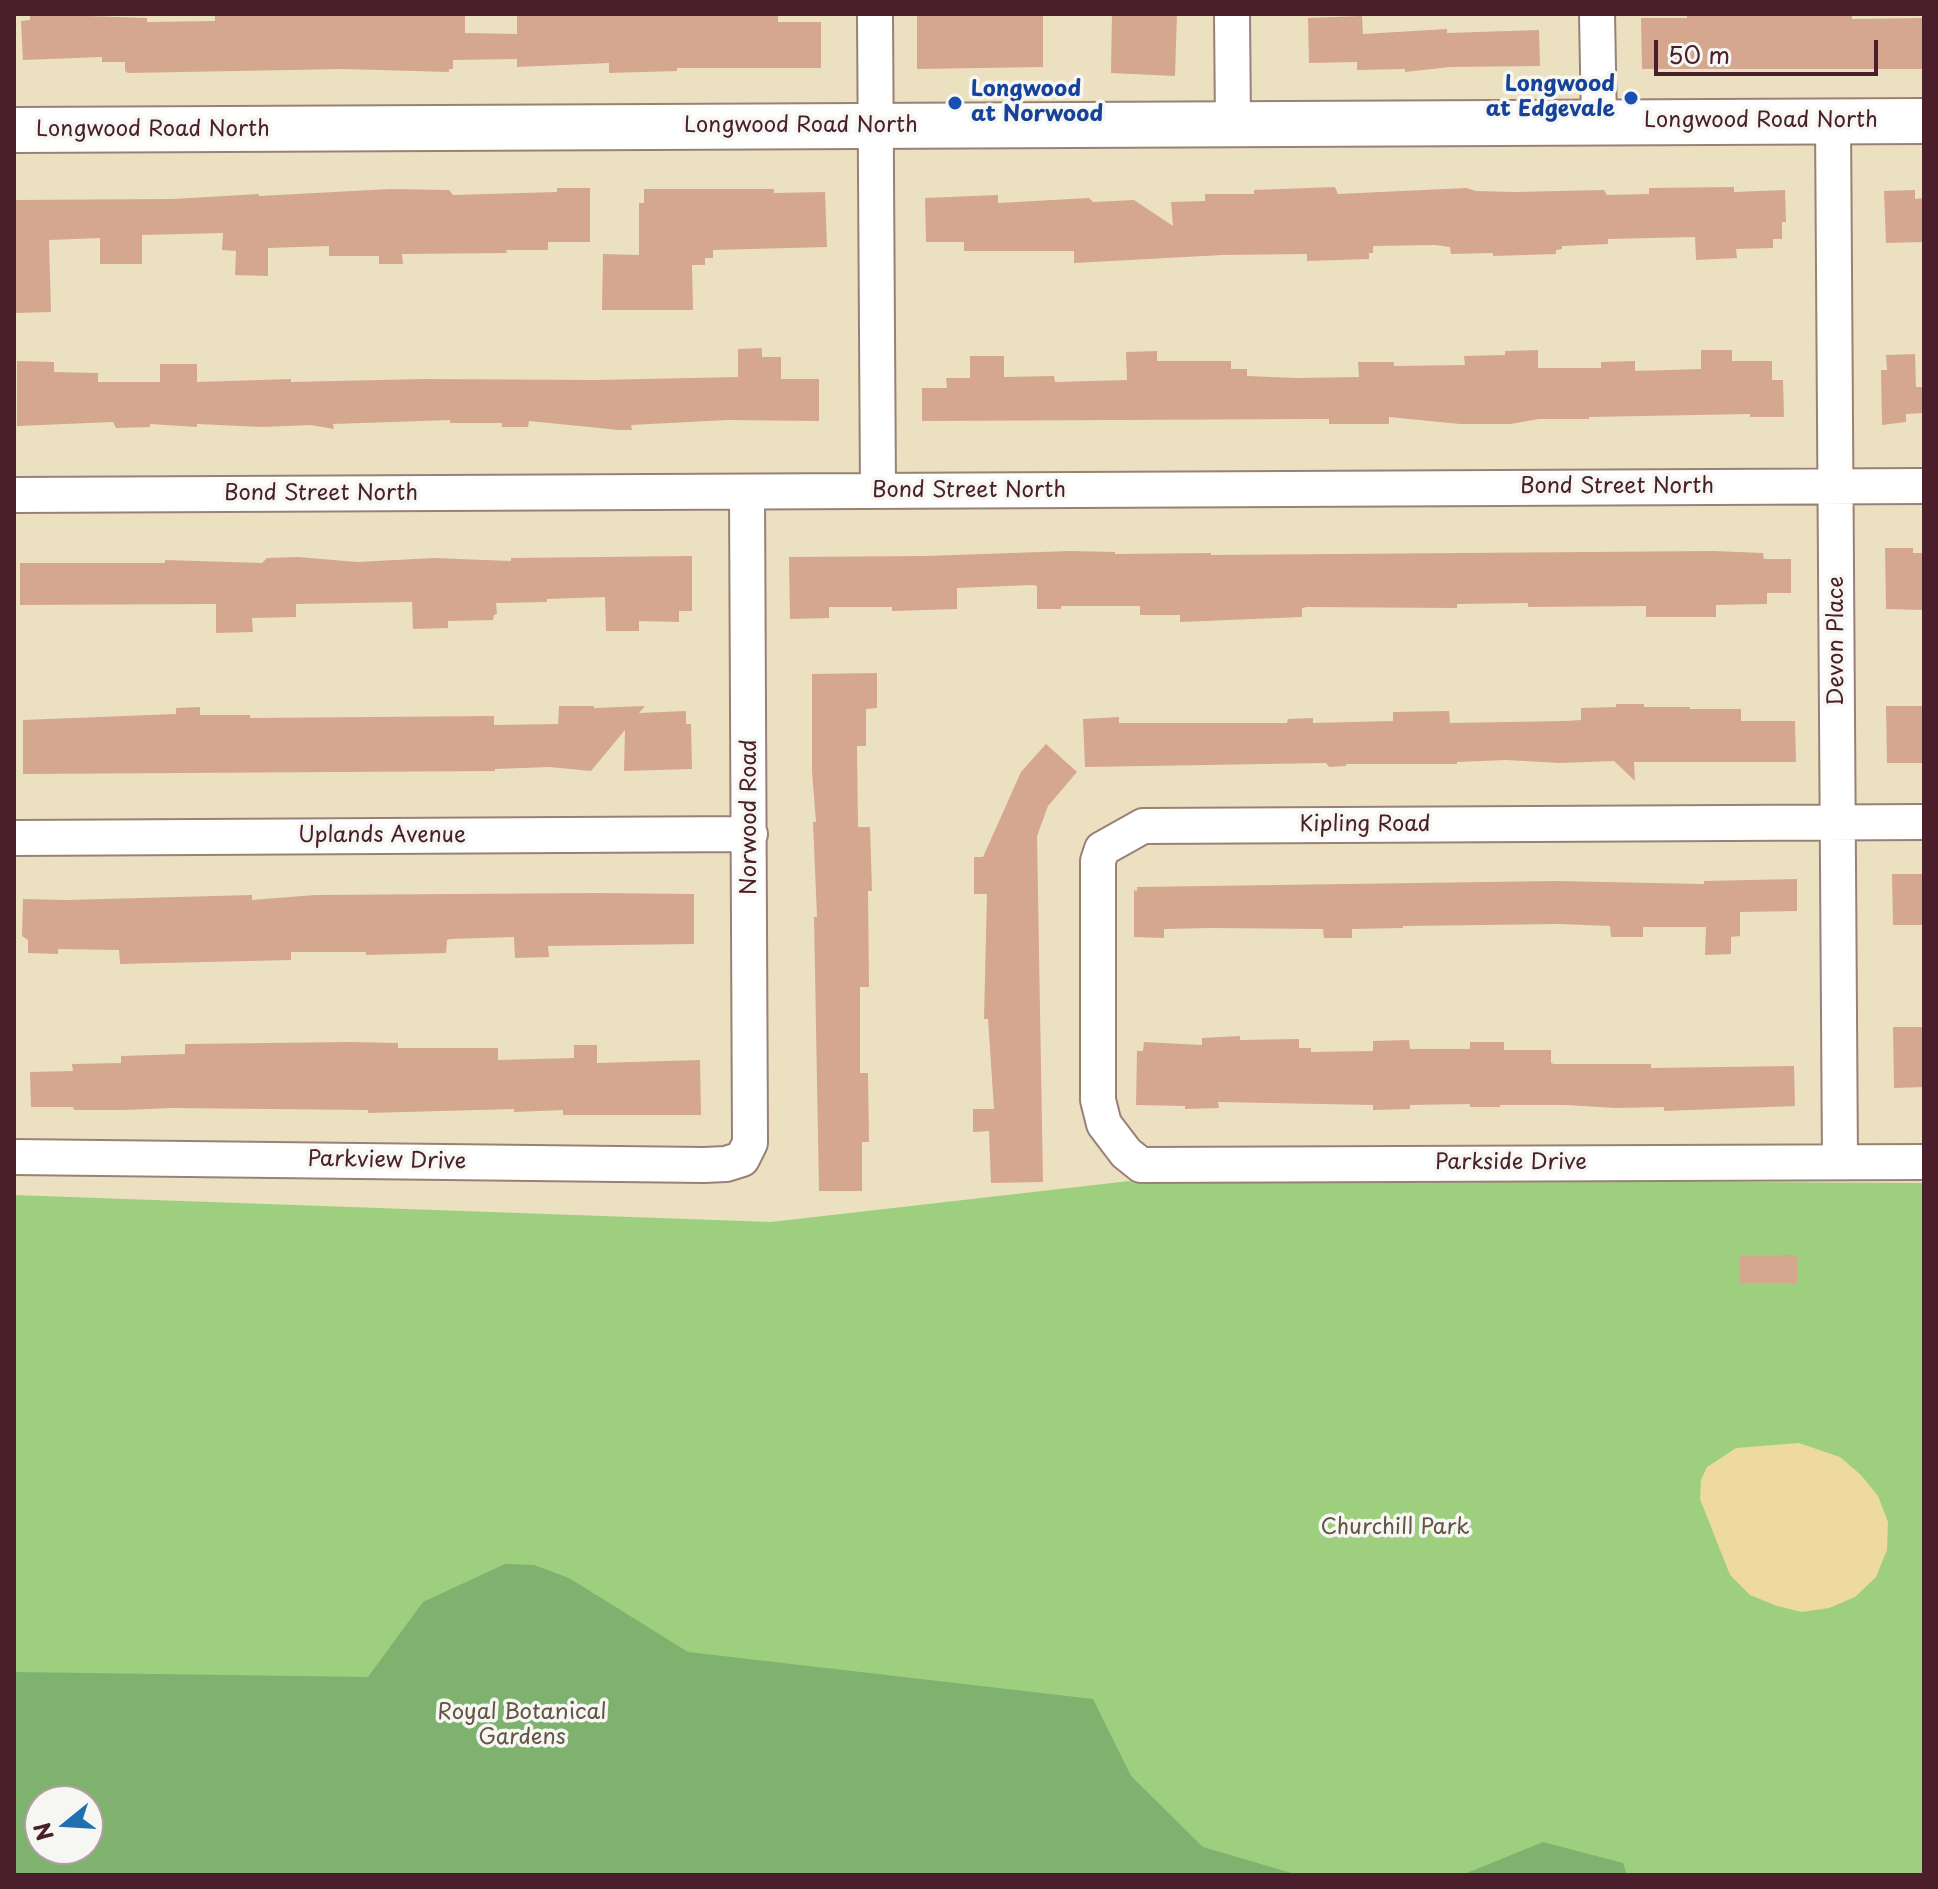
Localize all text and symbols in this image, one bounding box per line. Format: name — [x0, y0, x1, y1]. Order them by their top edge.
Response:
scale bar — [1658, 24, 1882, 74]
text: 50 m — [1668, 36, 1730, 72]
place label: Longwood at Edgevale — [1486, 72, 1615, 124]
place label: Longwood at Norwood — [971, 77, 1103, 128]
marker: Longwood at Edgevale — [1622, 89, 1640, 107]
marker: Longwood at Norwood — [946, 94, 964, 112]
street label: Longwood Road North — [1644, 108, 1878, 134]
street label: Longwood Road North — [684, 113, 918, 139]
street label: Longwood Road North — [36, 117, 270, 143]
street label: Bond Street North — [1520, 474, 1714, 500]
street label: Bond Street North — [872, 478, 1066, 504]
street label: Bond Street North — [224, 481, 418, 507]
street label: Devon Place — [1824, 576, 1850, 706]
street label: Norwood Road — [737, 739, 763, 895]
street label: Kipling Road — [1299, 812, 1431, 838]
street label: Uplands Avenue — [298, 823, 466, 849]
street label: Parkview Drive — [307, 1146, 467, 1176]
street label: Parkside Drive — [1435, 1150, 1587, 1176]
park label: Churchill Park — [1320, 1515, 1470, 1541]
park label: Royal Botanical Gardens — [437, 1700, 607, 1752]
north arrow — [24, 1785, 104, 1865]
text: N — [24, 1819, 61, 1845]

